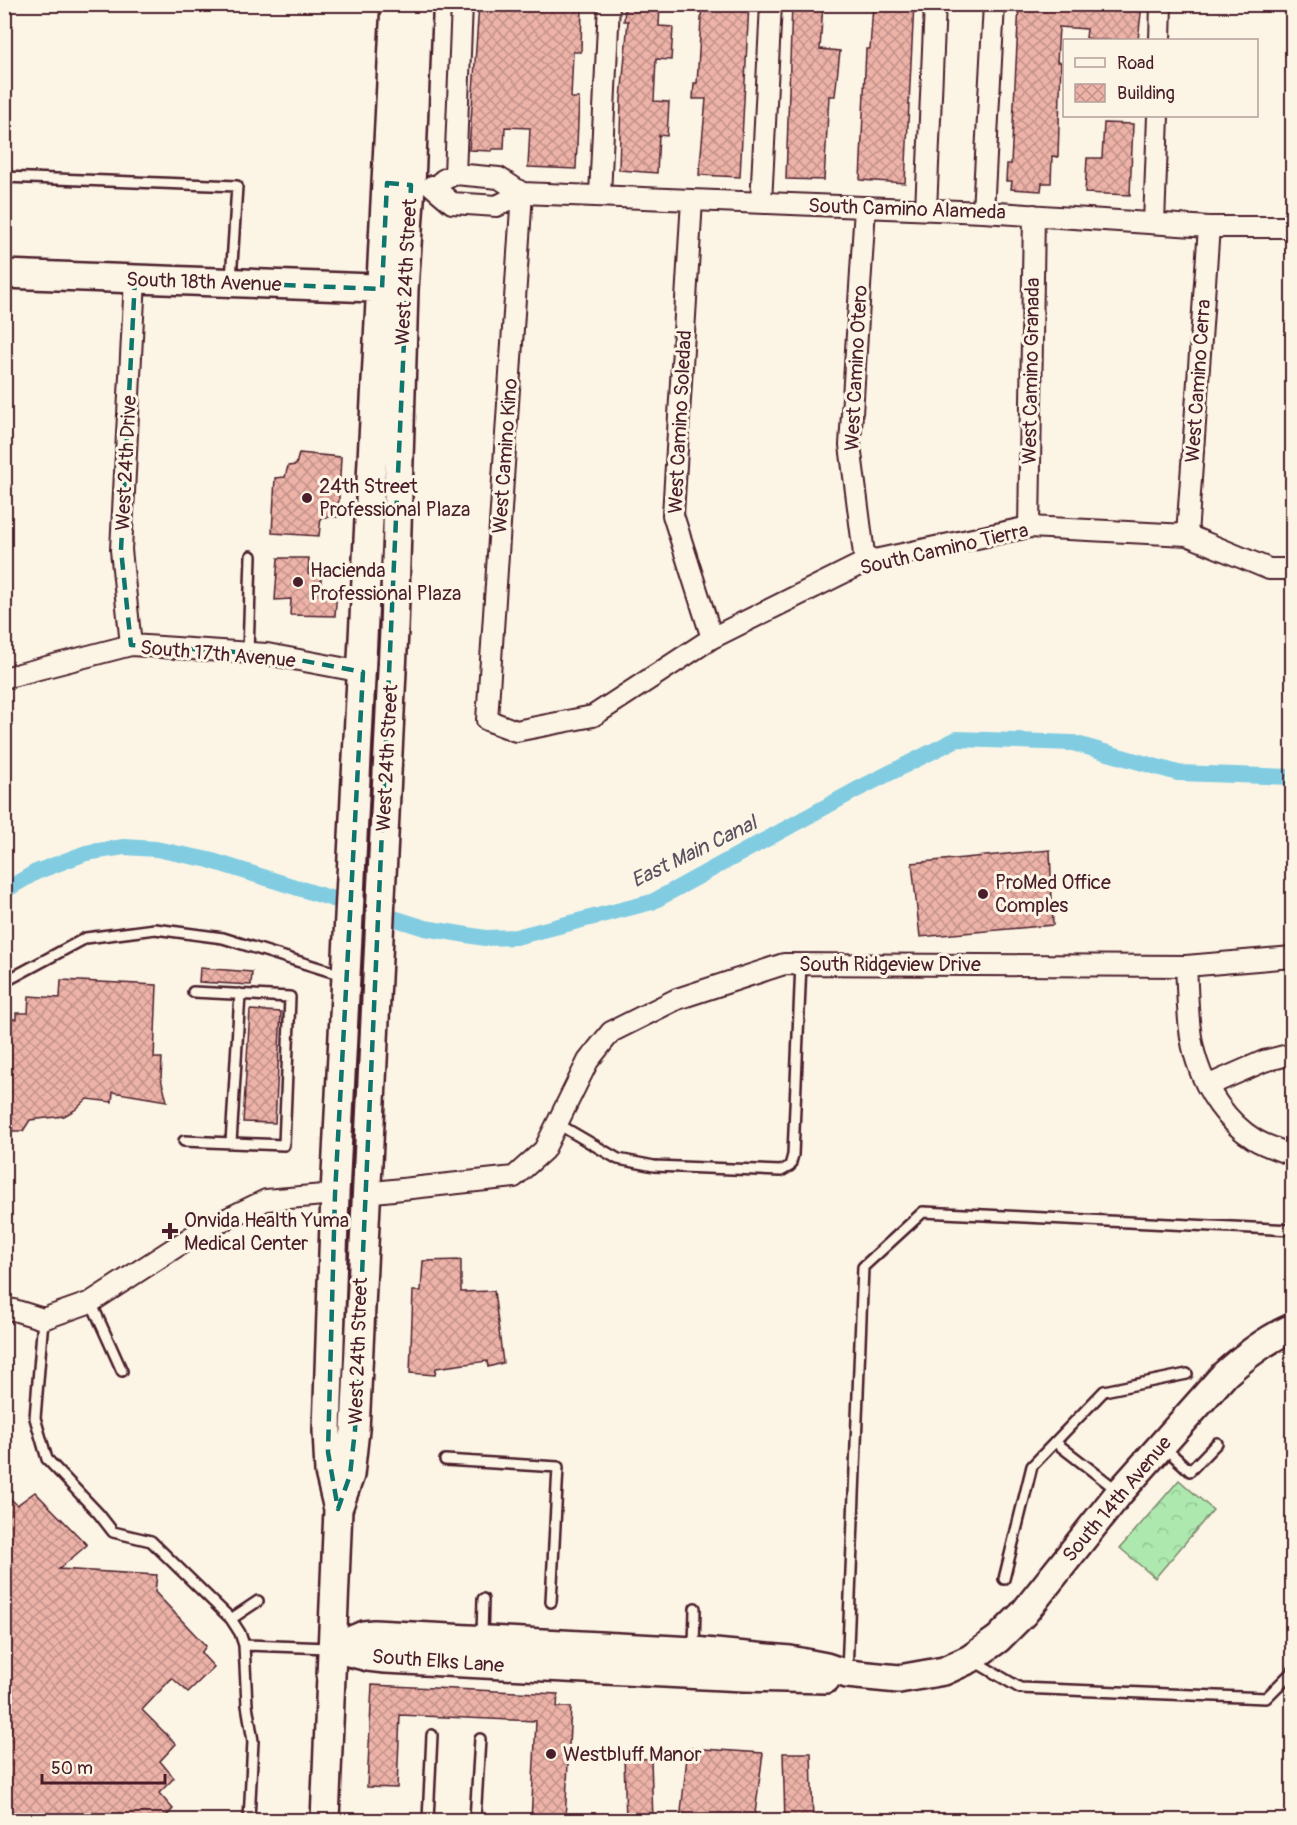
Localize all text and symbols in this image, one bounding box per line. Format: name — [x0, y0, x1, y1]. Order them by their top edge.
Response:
legend — [1063, 39, 1258, 117]
text: Road — [1117, 52, 1154, 75]
text: Building — [1117, 82, 1175, 105]
street label: South Camino Alameda — [808, 193, 1006, 225]
street label: West 24th Street — [390, 197, 422, 346]
street label: South 18th Avenue — [126, 267, 282, 297]
street label: West Camino Granada — [1017, 277, 1045, 465]
street label: West Camino Otero — [839, 284, 873, 452]
street label: West Camino Cerra — [1180, 299, 1216, 463]
street label: West Camino Soledad — [663, 330, 697, 514]
street label: West Camino Kino — [487, 377, 523, 535]
street label: West 24th Drive — [110, 395, 142, 531]
place label: 24th Street Professional Plaza — [319, 474, 470, 522]
marker: 24th Street Professional Plaza — [300, 491, 314, 505]
street label: South Camino Tierra — [857, 517, 1031, 581]
place label: Hacienda Professional Plaza — [310, 558, 461, 606]
marker: Hacienda Professional Plaza — [291, 575, 305, 589]
street label: South 17th Avenue — [139, 635, 297, 673]
street label: West 24th Street — [371, 683, 403, 832]
water label: East Main Canal — [627, 809, 763, 894]
place label: ProMed Office Comples — [995, 870, 1111, 918]
marker: ProMed Office Comples — [976, 887, 990, 901]
street label: South Ridgeview Drive — [799, 952, 981, 977]
place label: Onvida Health Yuma Medical Center — [184, 1208, 349, 1256]
marker: Onvida Health Yuma Medical Center — [161, 1222, 179, 1240]
street label: West 24th Street — [343, 1276, 373, 1425]
street label: South 14th Avenue — [1057, 1431, 1177, 1567]
street label: South Elks Lane — [371, 1644, 505, 1678]
place label: Westbluff Manor — [563, 1742, 702, 1767]
scale bar — [42, 1747, 165, 1785]
marker: Westbluff Manor — [544, 1747, 558, 1761]
text: 50 m — [51, 1757, 93, 1780]

